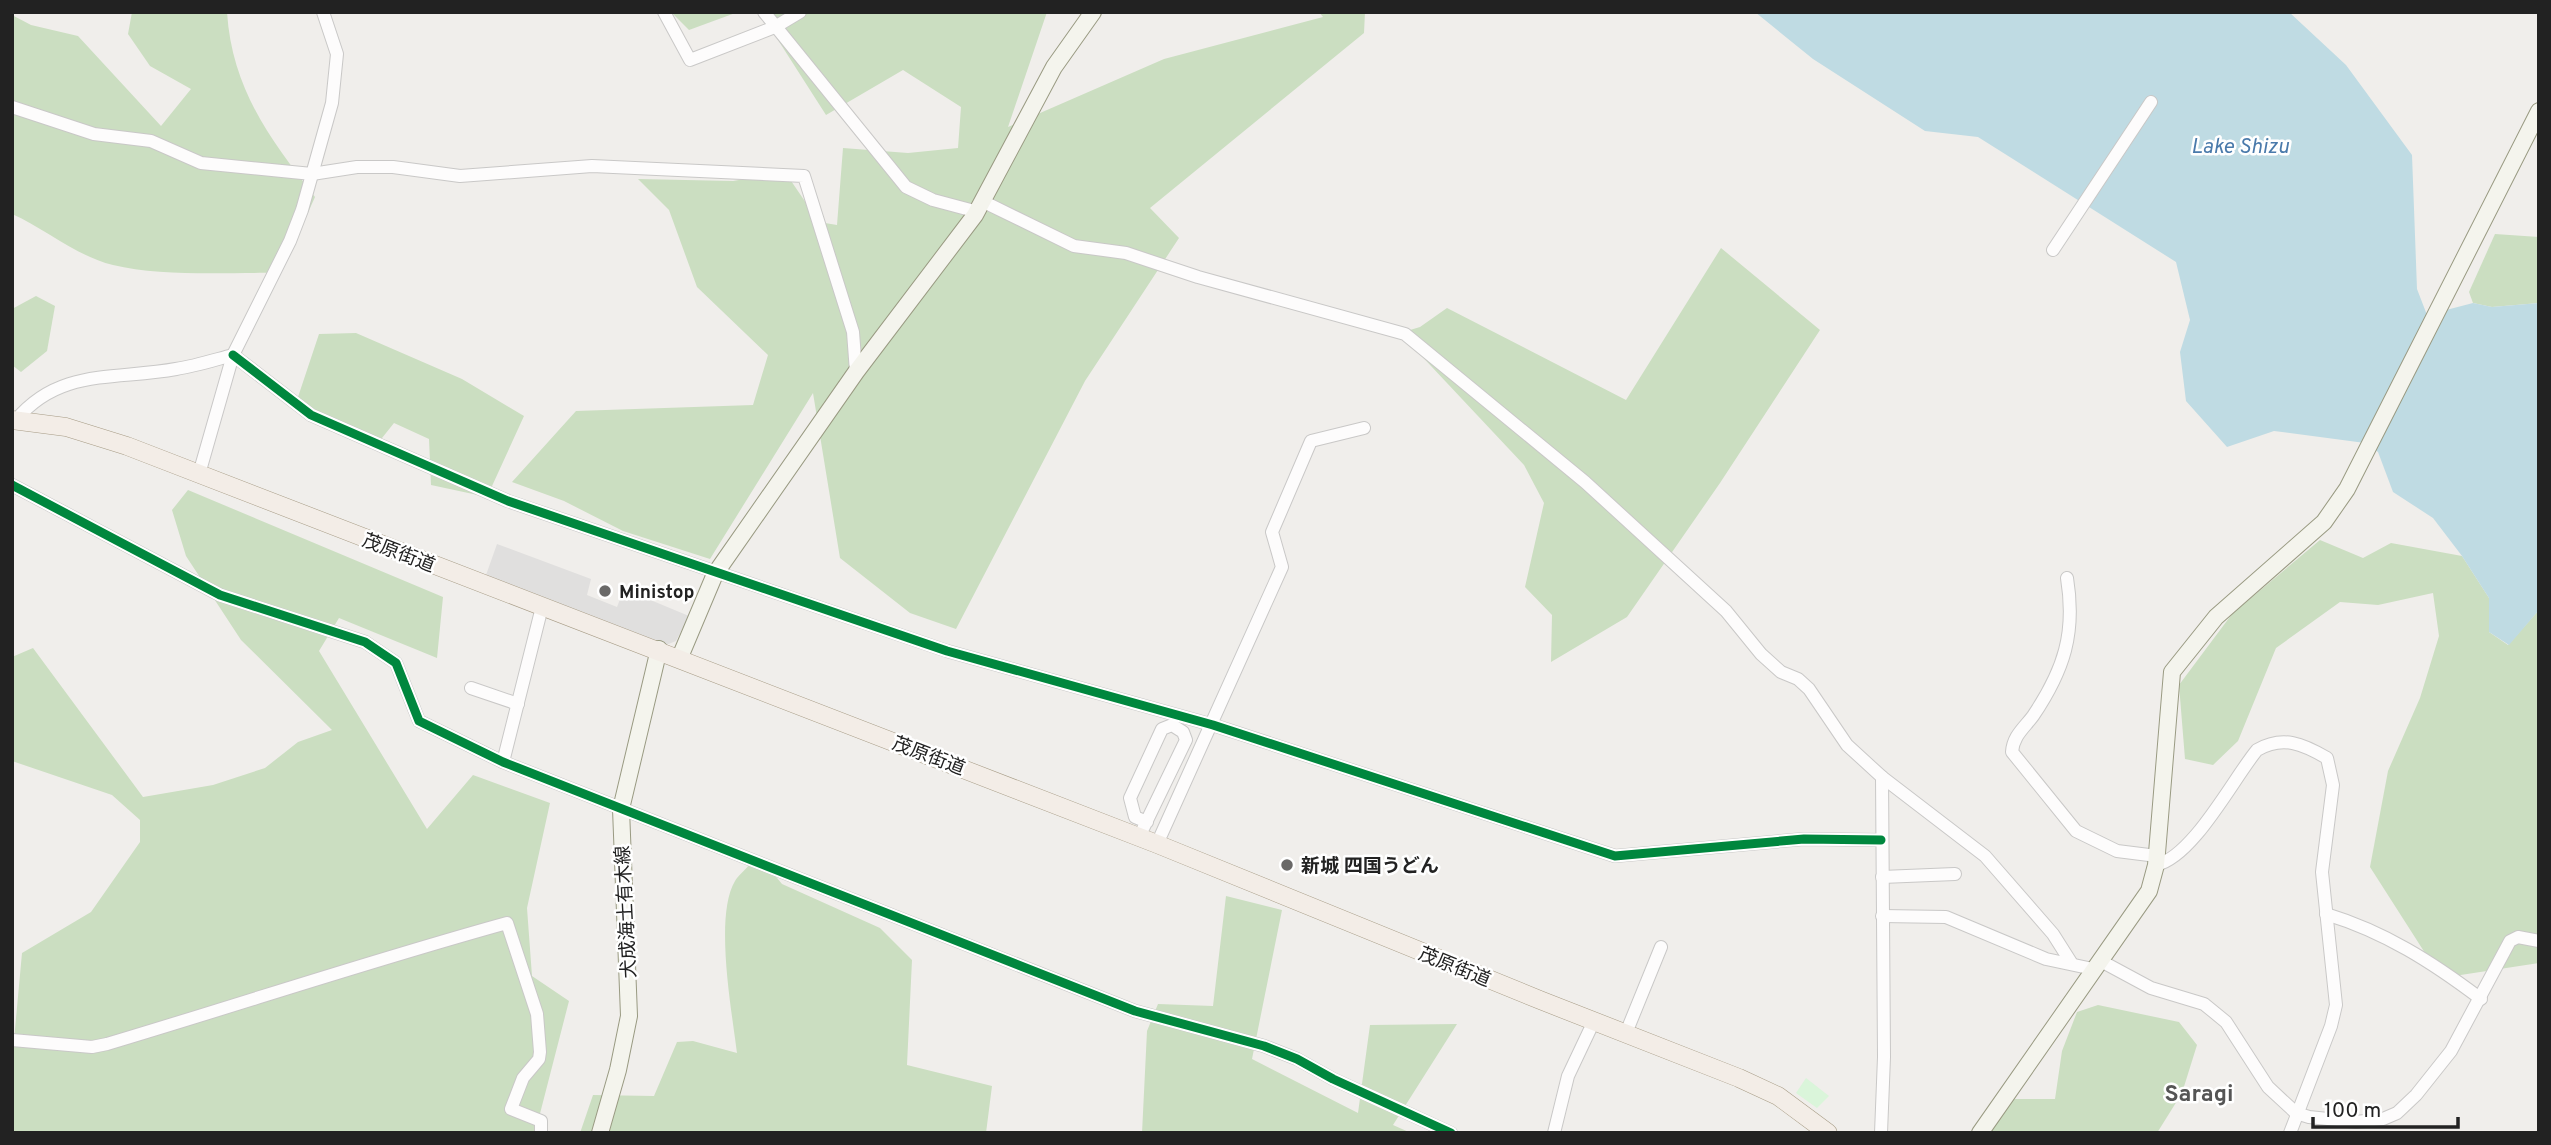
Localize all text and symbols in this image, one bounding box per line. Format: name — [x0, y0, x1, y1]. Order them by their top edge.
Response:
water label: Lake Shizu — [2191, 134, 2290, 161]
street label: 茂原街道 — [358, 529, 438, 579]
place label: Ministop — [619, 581, 694, 605]
marker: Ministop — [597, 583, 613, 599]
street label: 茂原街道 — [888, 732, 968, 782]
street label: 犬成海士有木線 — [612, 845, 642, 979]
place label: 新城 四国うどん — [1301, 855, 1439, 879]
marker: 新城 四国うどん — [1279, 857, 1295, 873]
street label: 茂原街道 — [1415, 942, 1494, 993]
district label: Saragi — [2164, 1081, 2234, 1110]
scale bar — [2313, 1086, 2458, 1130]
text: 100 m — [2324, 1098, 2381, 1125]

